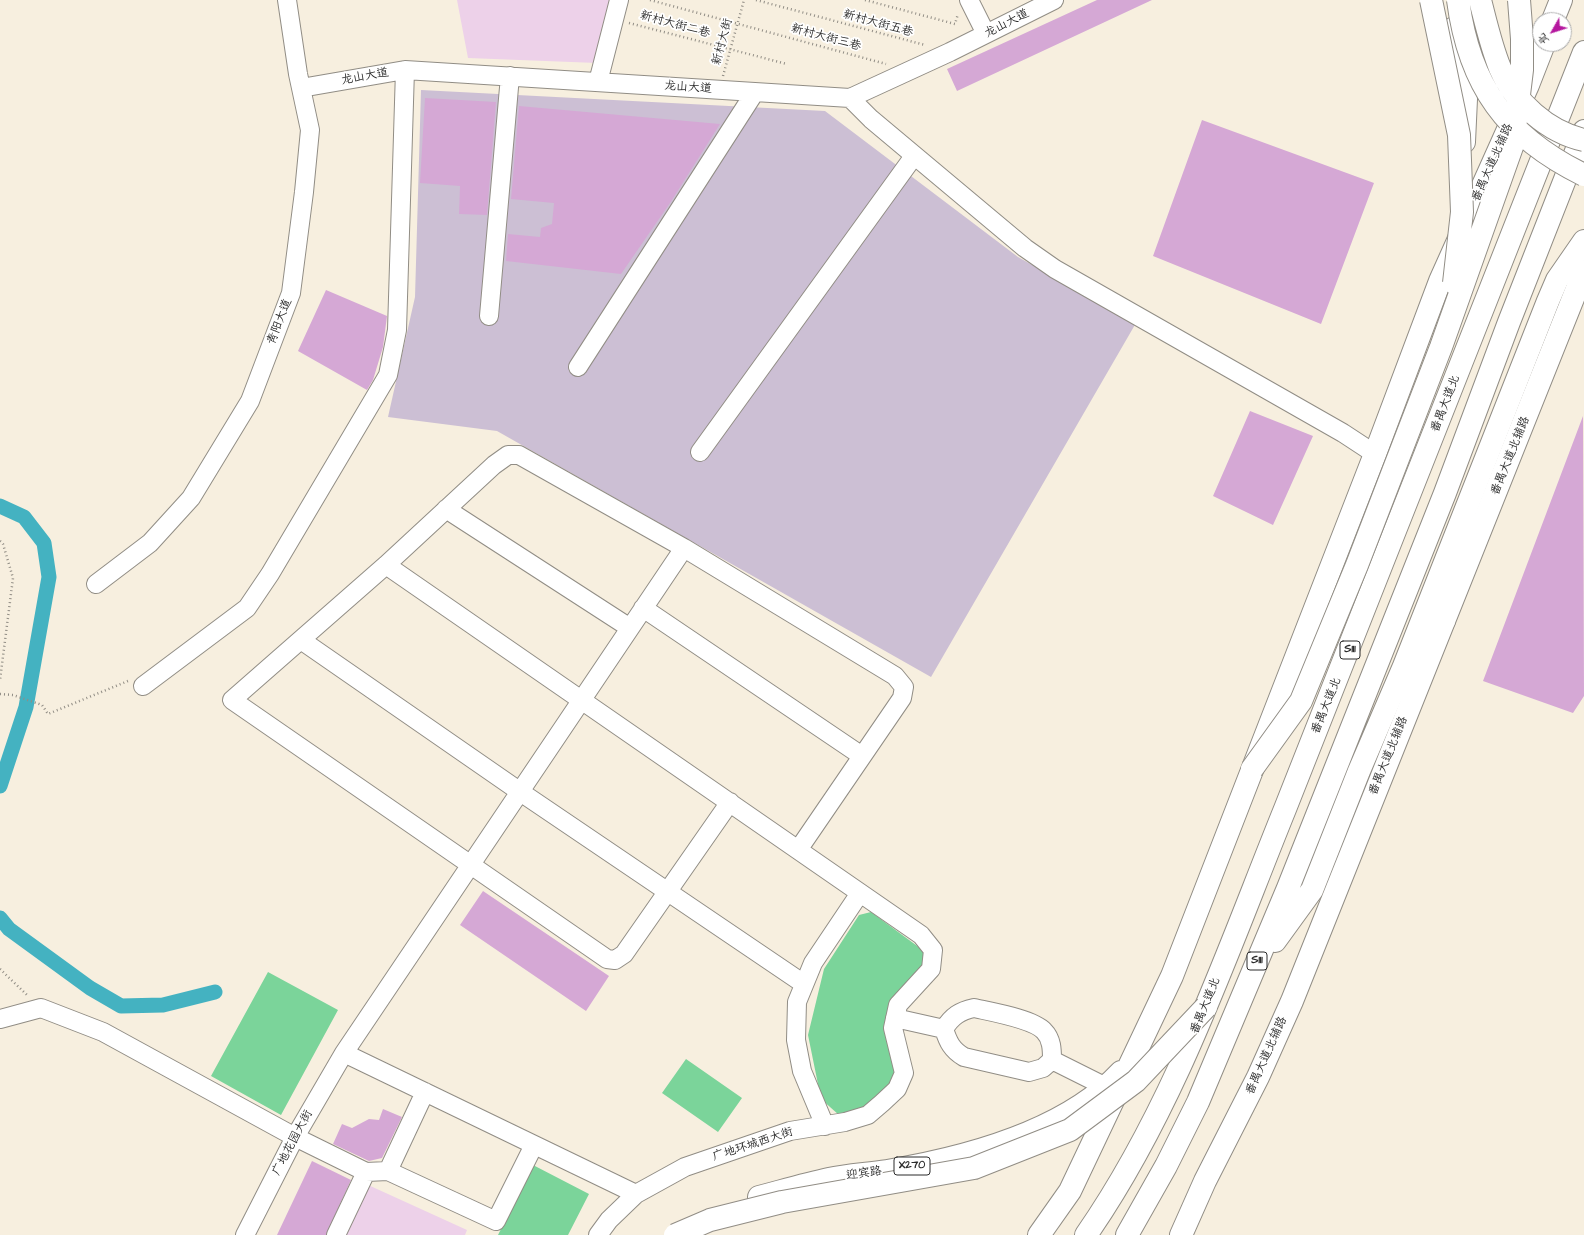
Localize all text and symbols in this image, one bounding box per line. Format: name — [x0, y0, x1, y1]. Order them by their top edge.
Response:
street label: 龙山大道 — [982, 7, 1032, 41]
street label: 新村大街五巷 — [841, 8, 915, 40]
street label: 新村大街二巷 — [638, 9, 712, 41]
north arrow — [1532, 12, 1572, 52]
street label: 新村大街 — [710, 17, 736, 67]
street label: 新村大街三巷 — [789, 22, 863, 54]
text: 北 — [1534, 30, 1552, 48]
street label: 龙山大道 — [340, 66, 390, 88]
street label: 龙山大道 — [664, 79, 712, 97]
street label: 番禺大道北铺路 — [1469, 122, 1517, 204]
street label: 青阳大道 — [265, 297, 295, 347]
street label: 番禺大道北 — [1429, 373, 1463, 435]
street label: 番禺大道北辅路 — [1489, 414, 1533, 498]
road number: S111 — [1340, 641, 1360, 659]
street label: 番禺大道北 — [1309, 675, 1345, 737]
street label: 番禺大道北辅路 — [1367, 714, 1411, 798]
road number: S111 — [1247, 952, 1267, 970]
street label: 番禺大道北 — [1188, 975, 1224, 1037]
street label: 番禺大道北辅路 — [1243, 1015, 1291, 1097]
street label: 广地花园大街 — [270, 1108, 316, 1178]
street label: 广地环城西大街 — [711, 1125, 795, 1165]
road number: X270 — [894, 1157, 930, 1175]
street label: 迎宾路 — [845, 1164, 883, 1184]

